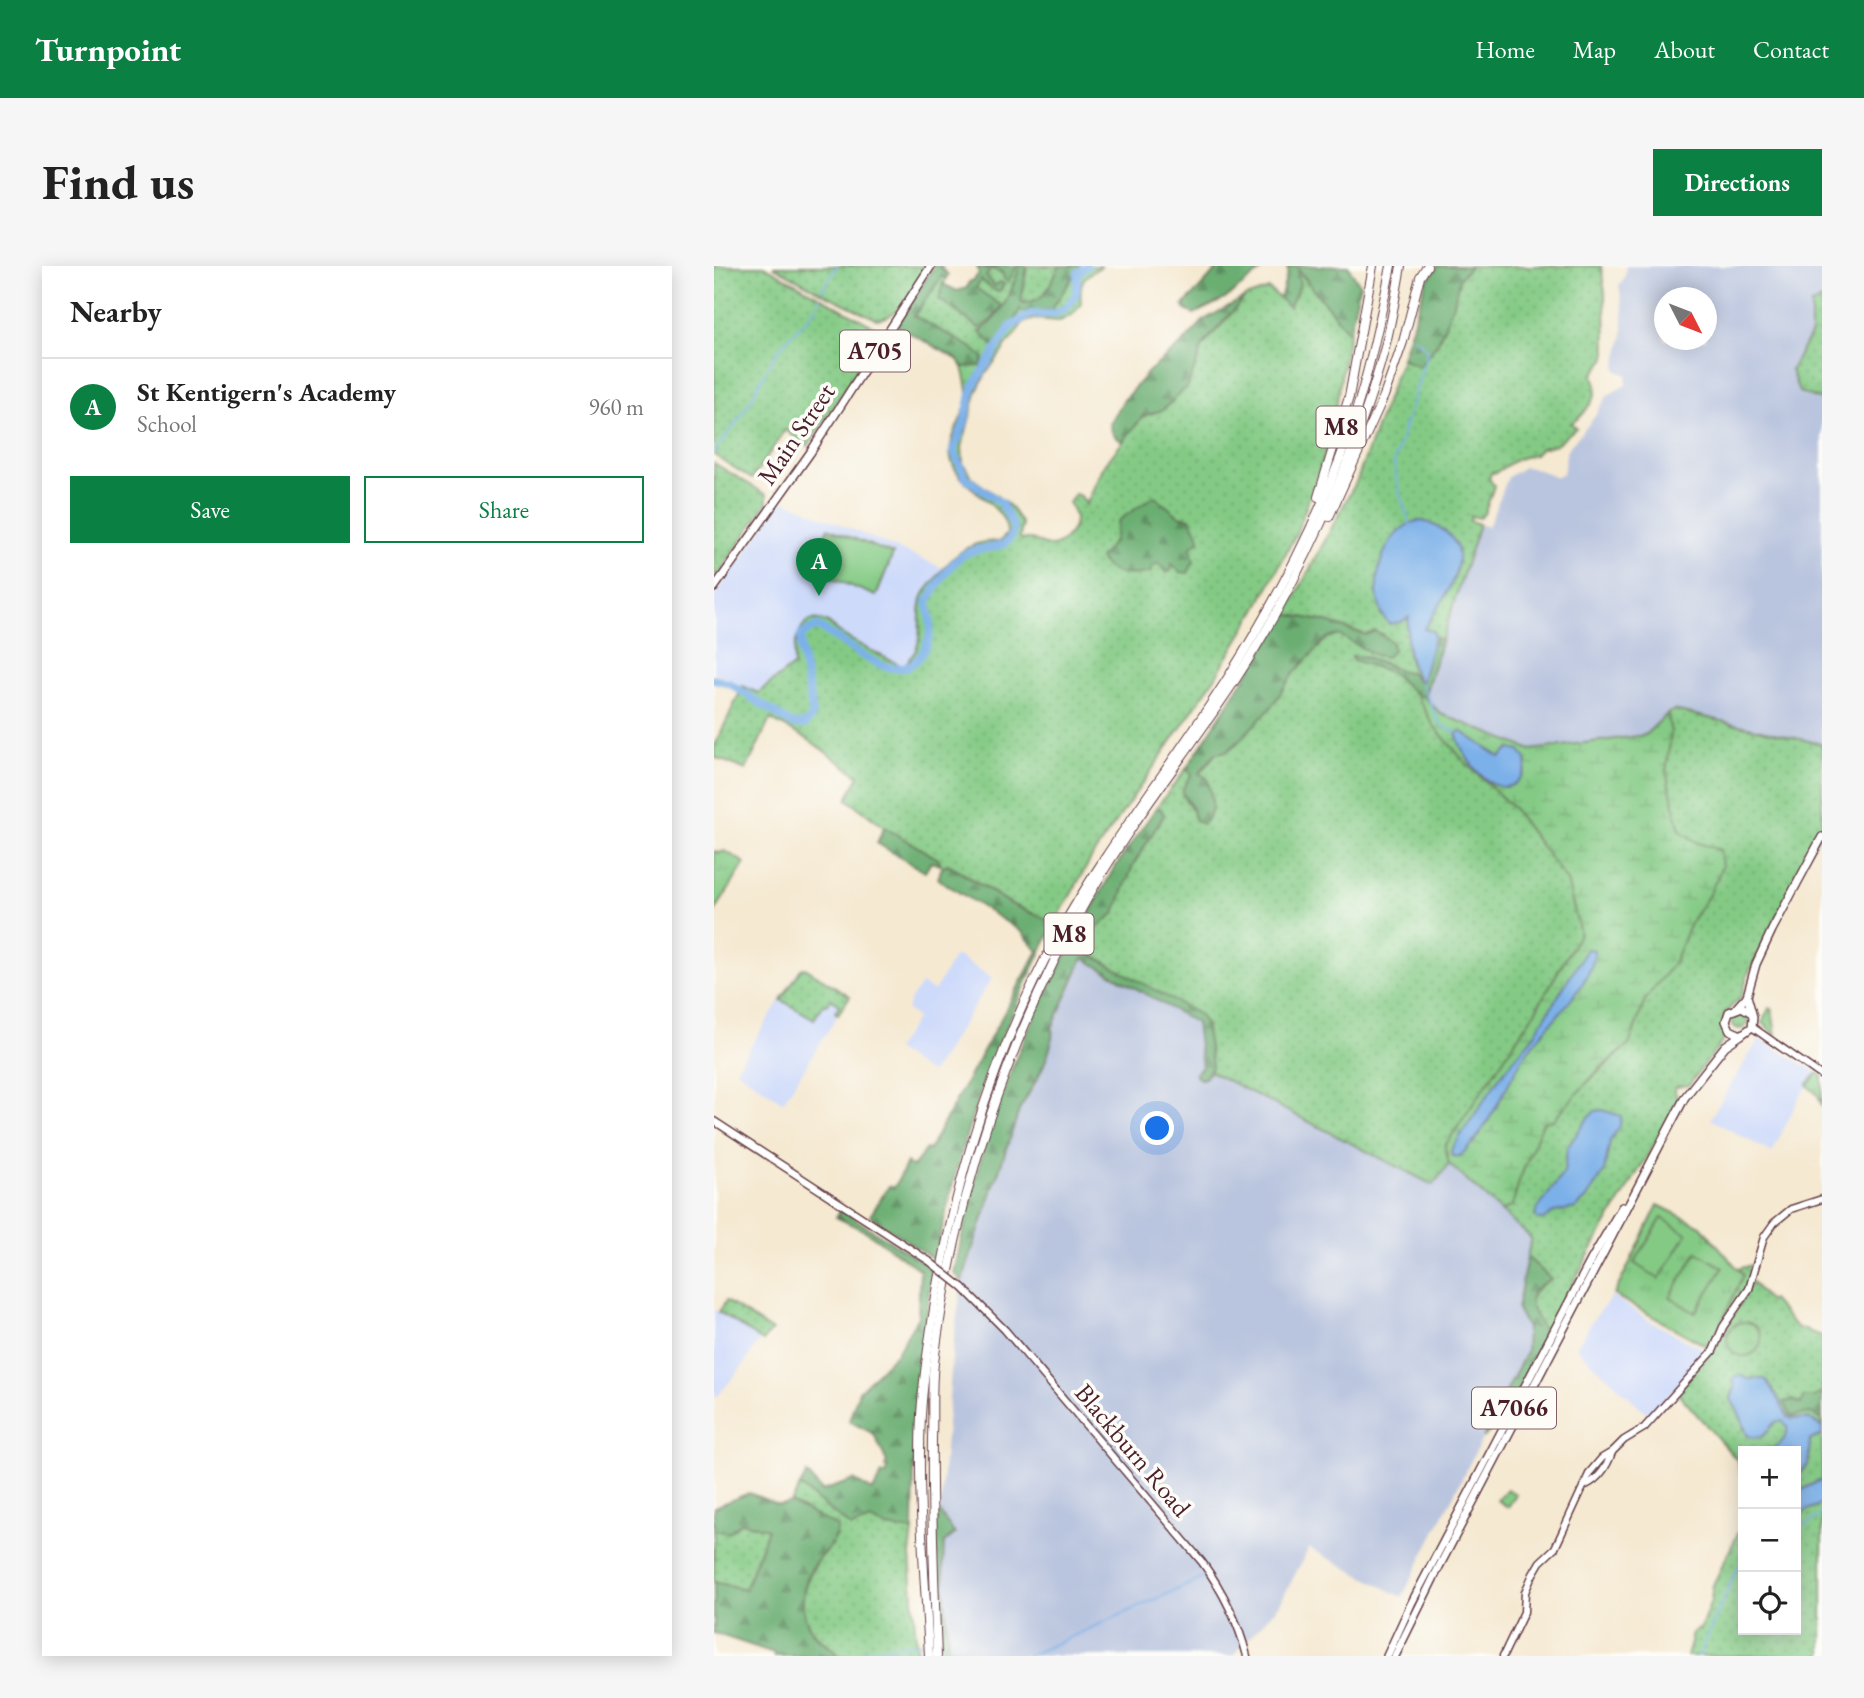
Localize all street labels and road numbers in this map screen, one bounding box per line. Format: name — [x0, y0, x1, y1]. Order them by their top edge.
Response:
road number: A705 — [840, 330, 910, 372]
street label: Main Street — [750, 377, 842, 491]
road number: M8 — [1316, 406, 1366, 448]
road number: M8 — [1044, 914, 1094, 954]
street label: Blackburn Road — [1067, 1376, 1199, 1524]
road number: A7066 — [1472, 1388, 1556, 1428]

